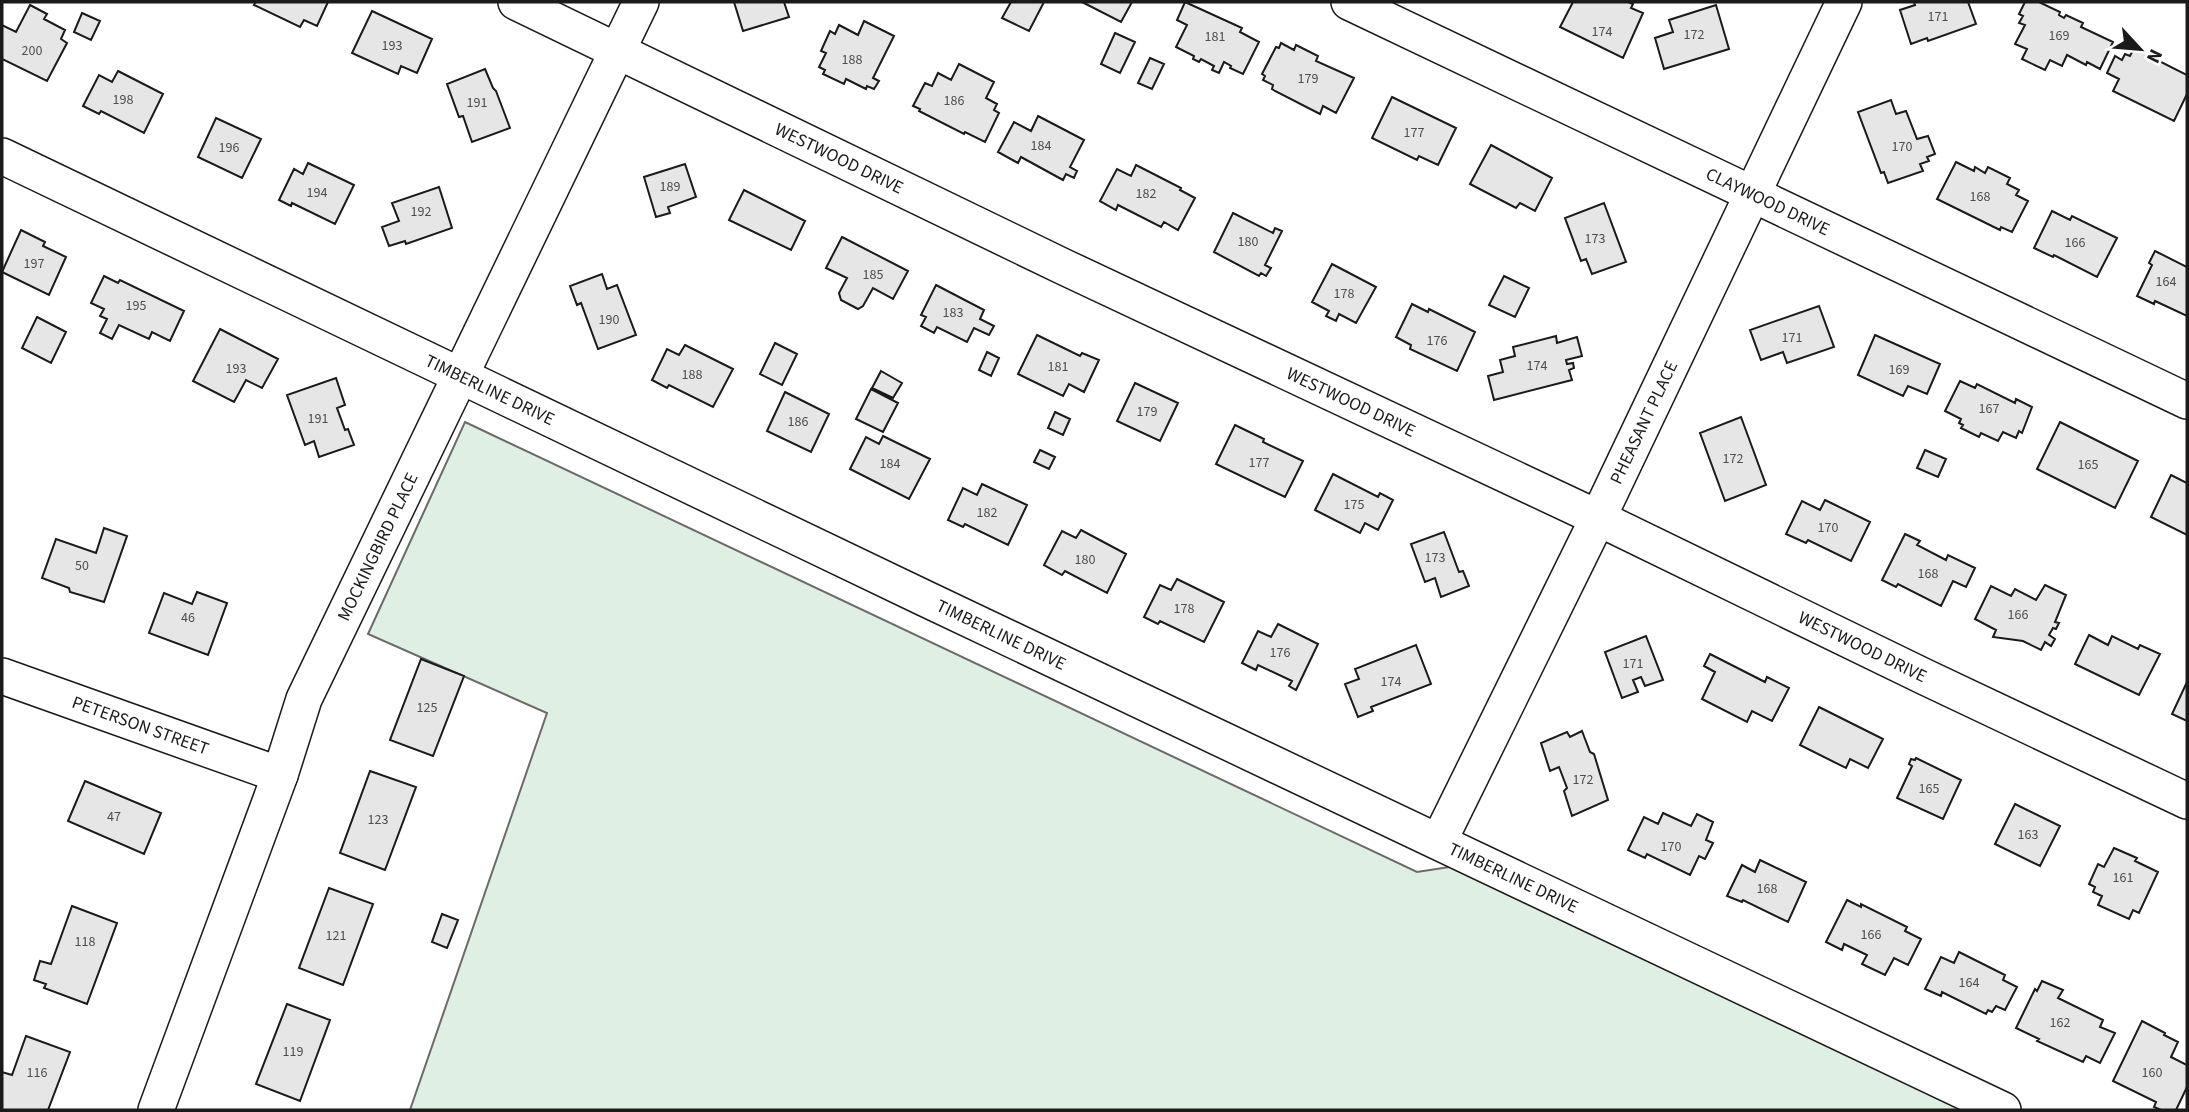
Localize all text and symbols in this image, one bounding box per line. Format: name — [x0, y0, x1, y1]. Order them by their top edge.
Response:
house number: 171 — [1928, 7, 1948, 27]
north arrow — [2105, 14, 2175, 84]
house number: 174 — [1592, 22, 1612, 42]
house number: 172 — [1684, 25, 1704, 45]
house number: 169 — [2049, 26, 2069, 46]
house number: 181 — [1205, 27, 1225, 47]
house number: 193 — [382, 36, 402, 56]
house number: 200 — [22, 41, 42, 61]
text: N — [2139, 44, 2169, 67]
house number: 188 — [842, 50, 862, 70]
house number: 179 — [1298, 69, 1318, 89]
house number: 198 — [113, 90, 133, 110]
house number: 186 — [944, 91, 964, 111]
house number: 191 — [467, 93, 487, 113]
street label: WESTWOOD DRIVE — [771, 117, 908, 200]
house number: 177 — [1404, 123, 1424, 143]
house number: 184 — [1031, 136, 1051, 156]
house number: 170 — [1892, 137, 1912, 157]
house number: 196 — [219, 138, 239, 158]
street label: CLAYWOOD DRIVE — [1702, 161, 1834, 242]
house number: 189 — [660, 177, 680, 197]
house number: 194 — [307, 183, 327, 203]
house number: 182 — [1136, 184, 1156, 204]
house number: 168 — [1970, 187, 1990, 207]
house number: 192 — [411, 202, 431, 222]
house number: 173 — [1585, 229, 1605, 249]
house number: 180 — [1238, 232, 1258, 252]
house number: 166 — [2065, 233, 2085, 253]
house number: 197 — [24, 254, 44, 274]
house number: 185 — [863, 265, 883, 285]
house number: 164 — [2156, 272, 2176, 292]
house number: 178 — [1334, 284, 1354, 304]
house number: 195 — [126, 296, 146, 316]
house number: 183 — [943, 303, 963, 323]
house number: 190 — [599, 310, 619, 330]
house number: 171 — [1782, 328, 1802, 348]
house number: 176 — [1427, 331, 1447, 351]
street label: TIMBERLINE DRIVE — [421, 348, 559, 432]
house number: 174 — [1527, 356, 1547, 376]
street label: PHEASANT PLACE — [1604, 356, 1684, 488]
house number: 181 — [1048, 357, 1068, 377]
house number: 193 — [226, 359, 246, 379]
house number: 169 — [1889, 360, 1909, 380]
street label: WESTWOOD DRIVE — [1282, 361, 1420, 443]
house number: 188 — [682, 365, 702, 385]
house number: 167 — [1979, 399, 1999, 419]
house number: 179 — [1137, 402, 1157, 422]
house number: 191 — [308, 409, 328, 429]
house number: 186 — [788, 412, 808, 432]
house number: 172 — [1723, 449, 1743, 469]
house number: 177 — [1249, 453, 1269, 473]
house number: 184 — [880, 454, 900, 474]
house number: 165 — [2078, 455, 2098, 475]
street label: MOCKINGBIRD PLACE — [331, 468, 424, 625]
house number: 175 — [1344, 495, 1364, 515]
house number: 182 — [977, 503, 997, 523]
house number: 170 — [1818, 518, 1838, 538]
house number: 173 — [1425, 548, 1445, 568]
house number: 180 — [1075, 550, 1095, 570]
house number: 50 — [75, 556, 89, 576]
house number: 168 — [1918, 564, 1938, 584]
street label: TIMBERLINE DRIVE — [932, 593, 1070, 676]
house number: 178 — [1174, 599, 1194, 619]
street label: WESTWOOD DRIVE — [1794, 605, 1931, 689]
house number: 166 — [2008, 605, 2028, 625]
house number: 46 — [181, 608, 195, 628]
house number: 176 — [1270, 643, 1290, 663]
house number: 171 — [1623, 654, 1643, 674]
house number: 174 — [1381, 672, 1401, 692]
street label: PETERSON STREET — [69, 689, 213, 761]
house number: 125 — [417, 698, 437, 718]
house number: 172 — [1573, 770, 1593, 790]
house number: 165 — [1919, 779, 1939, 799]
house number: 47 — [107, 807, 121, 827]
house number: 123 — [368, 810, 388, 830]
house number: 163 — [2018, 825, 2038, 845]
street label: TIMBERLINE DRIVE — [1445, 836, 1583, 919]
house number: 170 — [1661, 837, 1681, 857]
house number: 161 — [2113, 868, 2133, 888]
house number: 168 — [1757, 879, 1777, 899]
house number: 166 — [1861, 925, 1881, 945]
house number: 121 — [326, 926, 346, 946]
house number: 118 — [75, 932, 95, 952]
house number: 164 — [1959, 973, 1979, 993]
house number: 162 — [2050, 1013, 2070, 1033]
house number: 119 — [283, 1042, 303, 1062]
house number: 116 — [27, 1063, 47, 1083]
house number: 160 — [2142, 1063, 2162, 1083]

